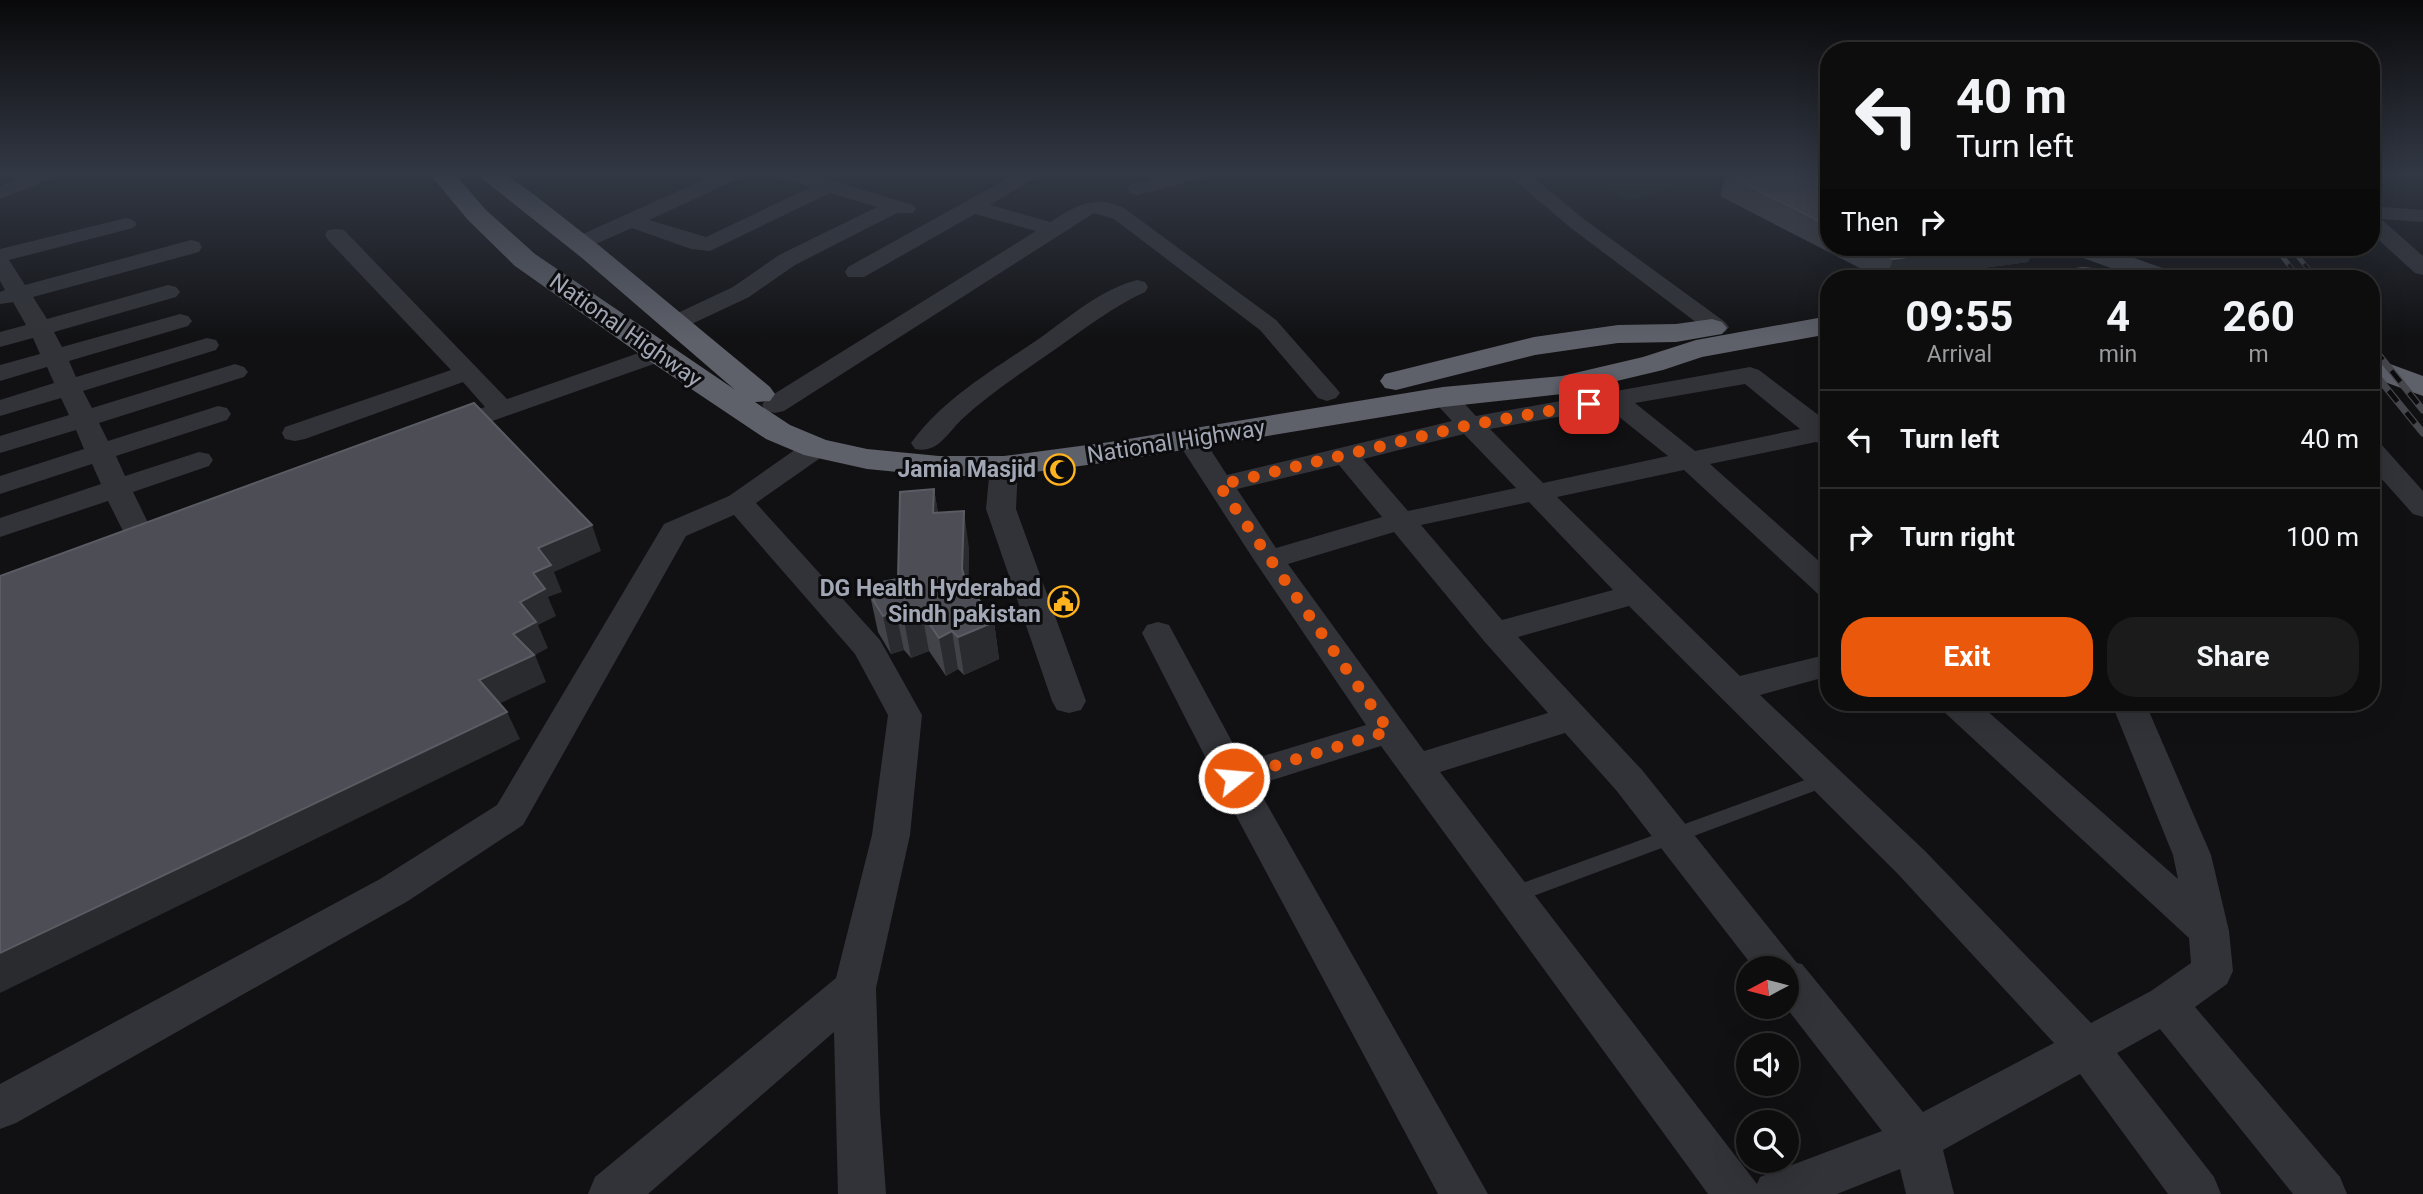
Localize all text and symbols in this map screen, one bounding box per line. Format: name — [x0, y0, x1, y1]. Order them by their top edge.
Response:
text: 40 m — [1956, 68, 2067, 125]
icon: left — [1841, 70, 1932, 161]
text: Turn left — [1956, 127, 2074, 165]
icon: right — [1913, 203, 1951, 241]
text: Then — [1841, 207, 1899, 237]
street label: National Highway — [544, 268, 707, 393]
text: 09:55 — [1905, 292, 2013, 341]
text: 4 — [2106, 292, 2130, 341]
text: 260 — [2222, 292, 2295, 341]
text: Arrival — [1927, 341, 1992, 368]
text: min — [2099, 341, 2137, 368]
text: m — [2249, 341, 2269, 368]
pin — [1559, 374, 1619, 434]
icon: arrive — [1570, 385, 1608, 423]
street label: National Highway — [1085, 414, 1267, 469]
icon: left — [1841, 420, 1879, 458]
text: Turn left — [1900, 424, 1999, 454]
text: 40 m — [2301, 424, 2359, 454]
mosque icon: Jamia Masjid — [1042, 452, 1076, 486]
place label: Jamia Masjid — [898, 456, 1036, 483]
icon: right — [1841, 518, 1879, 556]
text: Turn right — [1900, 522, 2015, 552]
text: 100 m — [2286, 522, 2359, 552]
place label: DG Health Hyderabad Sindh pakistan — [820, 575, 1041, 628]
public building icon: DG Health Hyderabad Sindh pakistan — [1047, 584, 1081, 618]
button: Exit — [1841, 617, 2093, 697]
button: Share — [2107, 617, 2359, 697]
position arrow — [1197, 741, 1271, 815]
north arrow — [1736, 956, 1799, 1018]
map controls — [1736, 956, 1799, 1173]
button: sound — [1736, 1033, 1799, 1096]
button: search — [1736, 1110, 1799, 1173]

